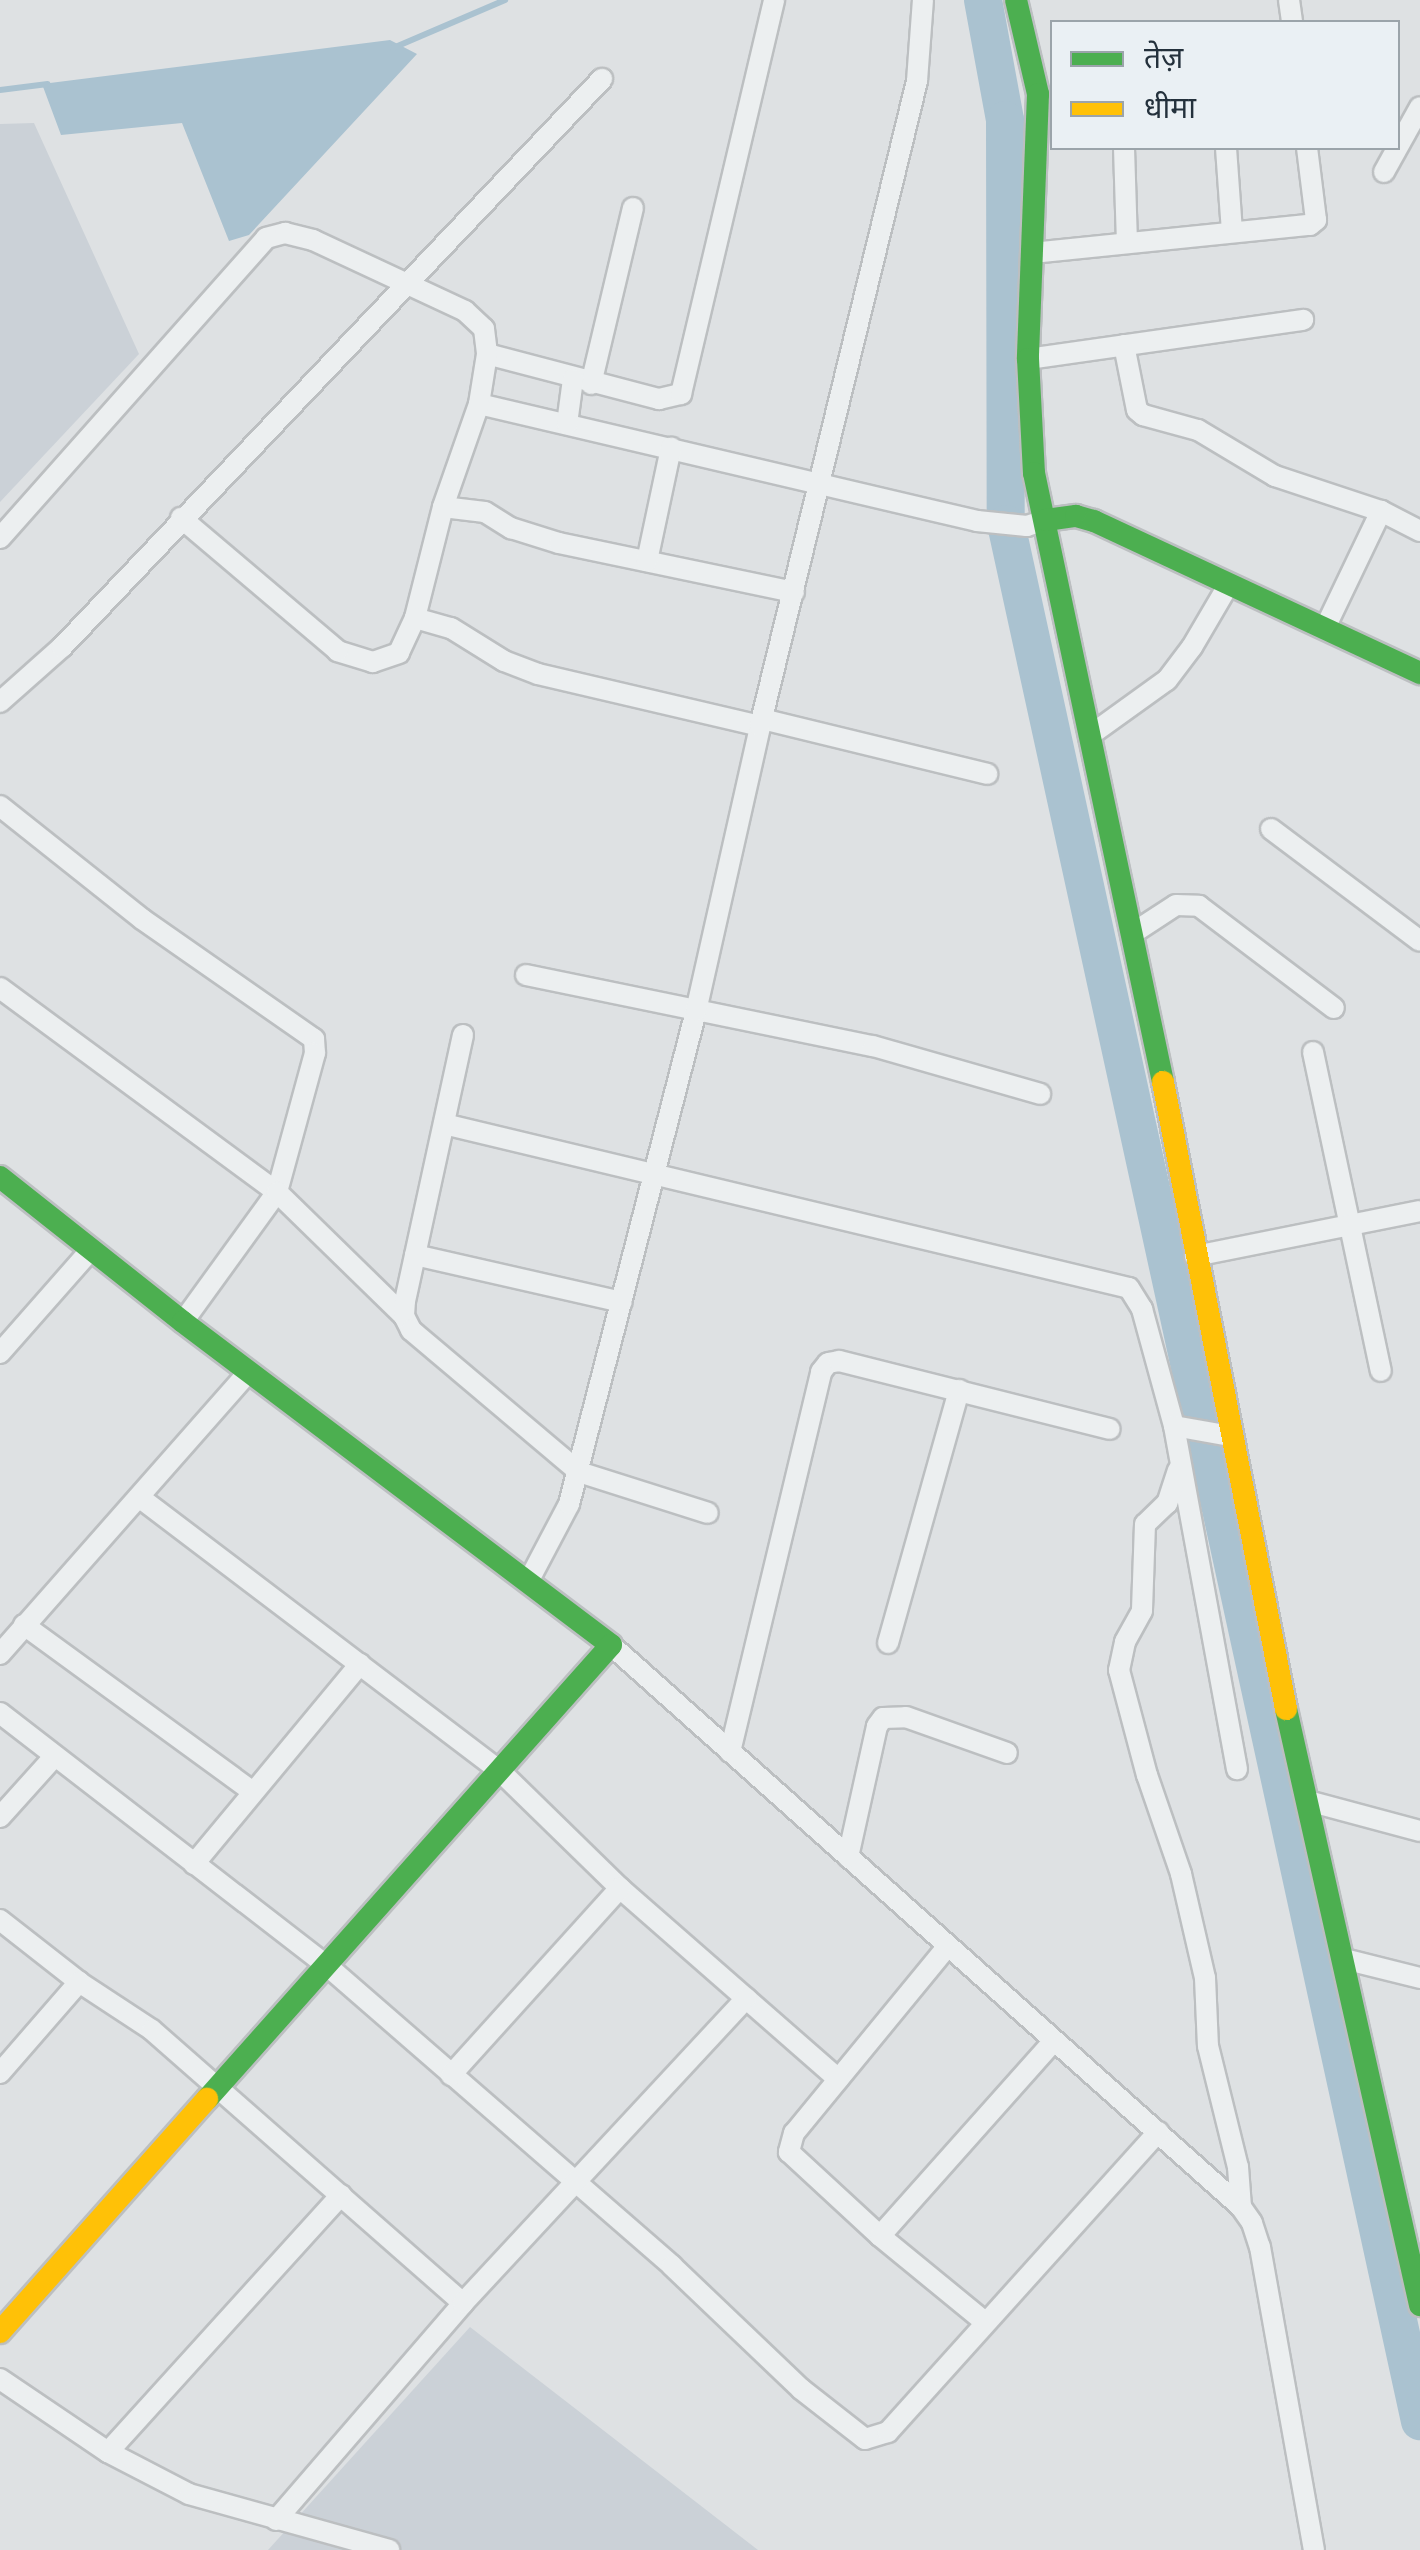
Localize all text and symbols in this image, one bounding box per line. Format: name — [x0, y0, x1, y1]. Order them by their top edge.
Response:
legend — [1050, 20, 1400, 150]
text: तेज़ — [1144, 38, 1183, 77]
text: धीमा — [1144, 88, 1196, 127]

